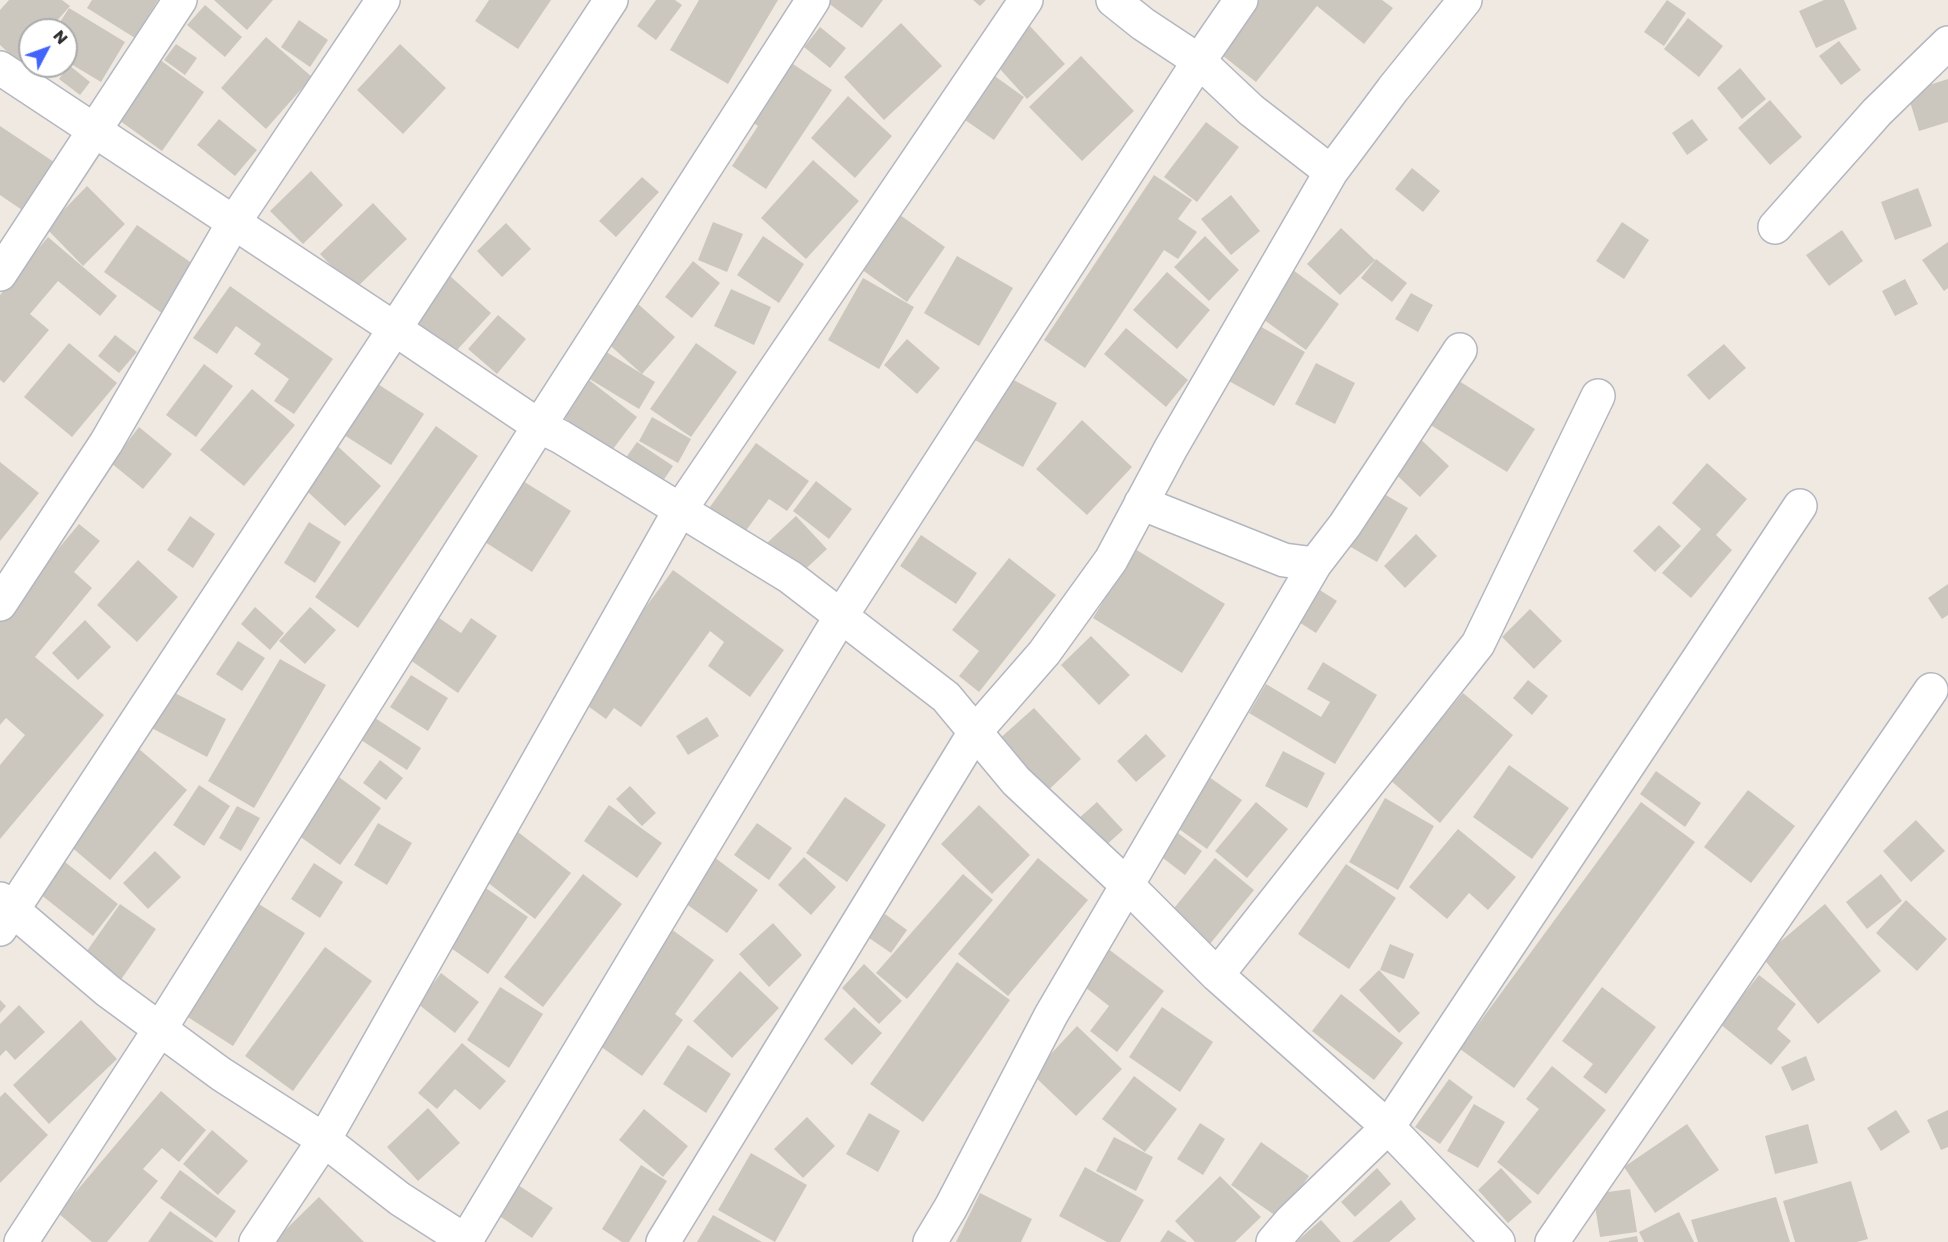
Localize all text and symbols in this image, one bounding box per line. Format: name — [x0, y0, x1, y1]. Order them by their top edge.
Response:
north arrow — [18, 18, 78, 78]
text: N — [48, 25, 73, 49]

